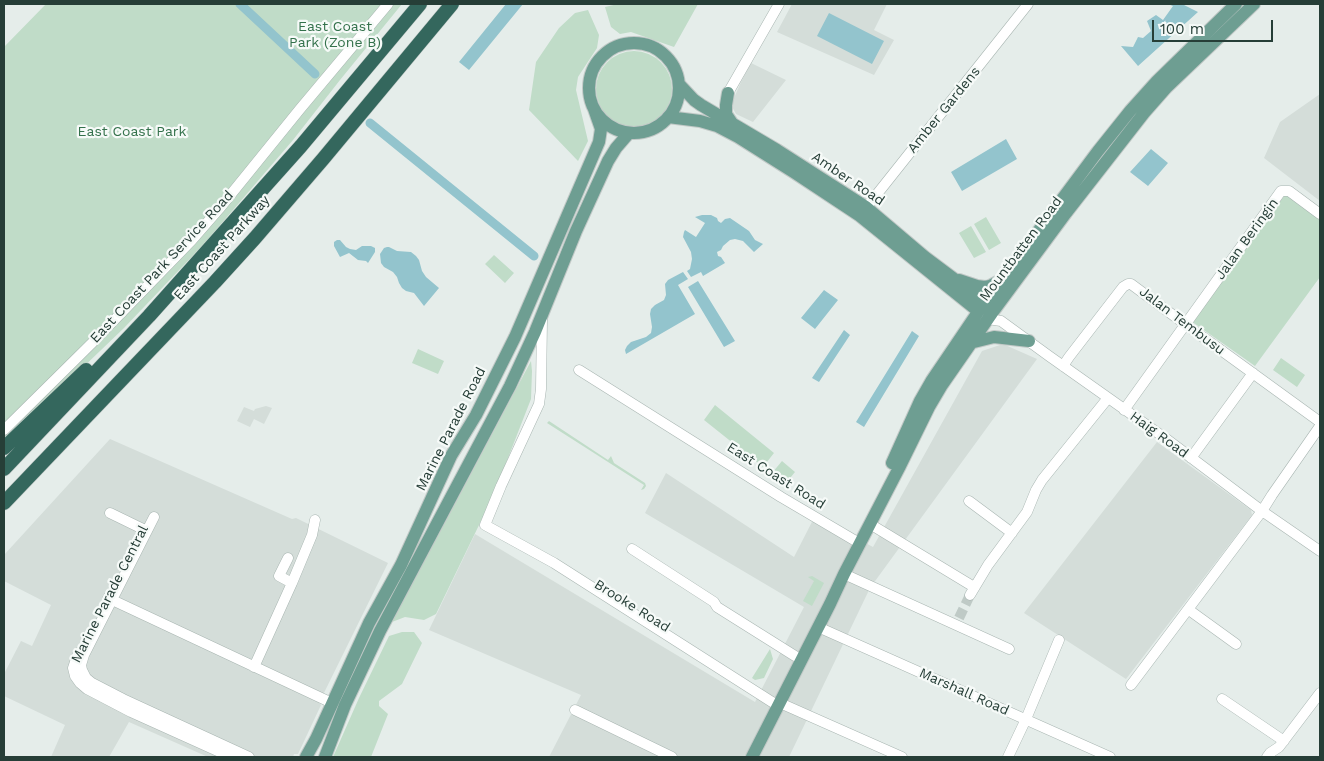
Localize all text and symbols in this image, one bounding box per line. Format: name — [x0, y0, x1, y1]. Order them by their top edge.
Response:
scale bar — [1154, 10, 1275, 42]
park label: East Coast Park (Zone B) — [289, 19, 381, 52]
text: 100 m — [1160, 20, 1204, 38]
street label: Amber Gardens — [904, 63, 984, 157]
park label: East Coast Park — [78, 124, 186, 140]
street label: Amber Road — [808, 149, 888, 209]
street label: East Coast Park Service Road — [87, 187, 237, 347]
street label: East Coast Parkway — [171, 192, 273, 304]
street label: Mountbatten Road — [976, 194, 1066, 304]
street label: Jalan Beringin — [1212, 195, 1282, 283]
street label: Jalan Tembusu — [1136, 283, 1228, 359]
street label: Marine Parade Road — [413, 364, 489, 494]
street label: Haig Road — [1126, 408, 1192, 462]
street label: East Coast Road — [724, 439, 828, 513]
street label: Marine Parade Central — [68, 522, 152, 666]
street label: Brooke Road — [591, 576, 673, 636]
street label: Marshall Road — [916, 665, 1012, 719]

